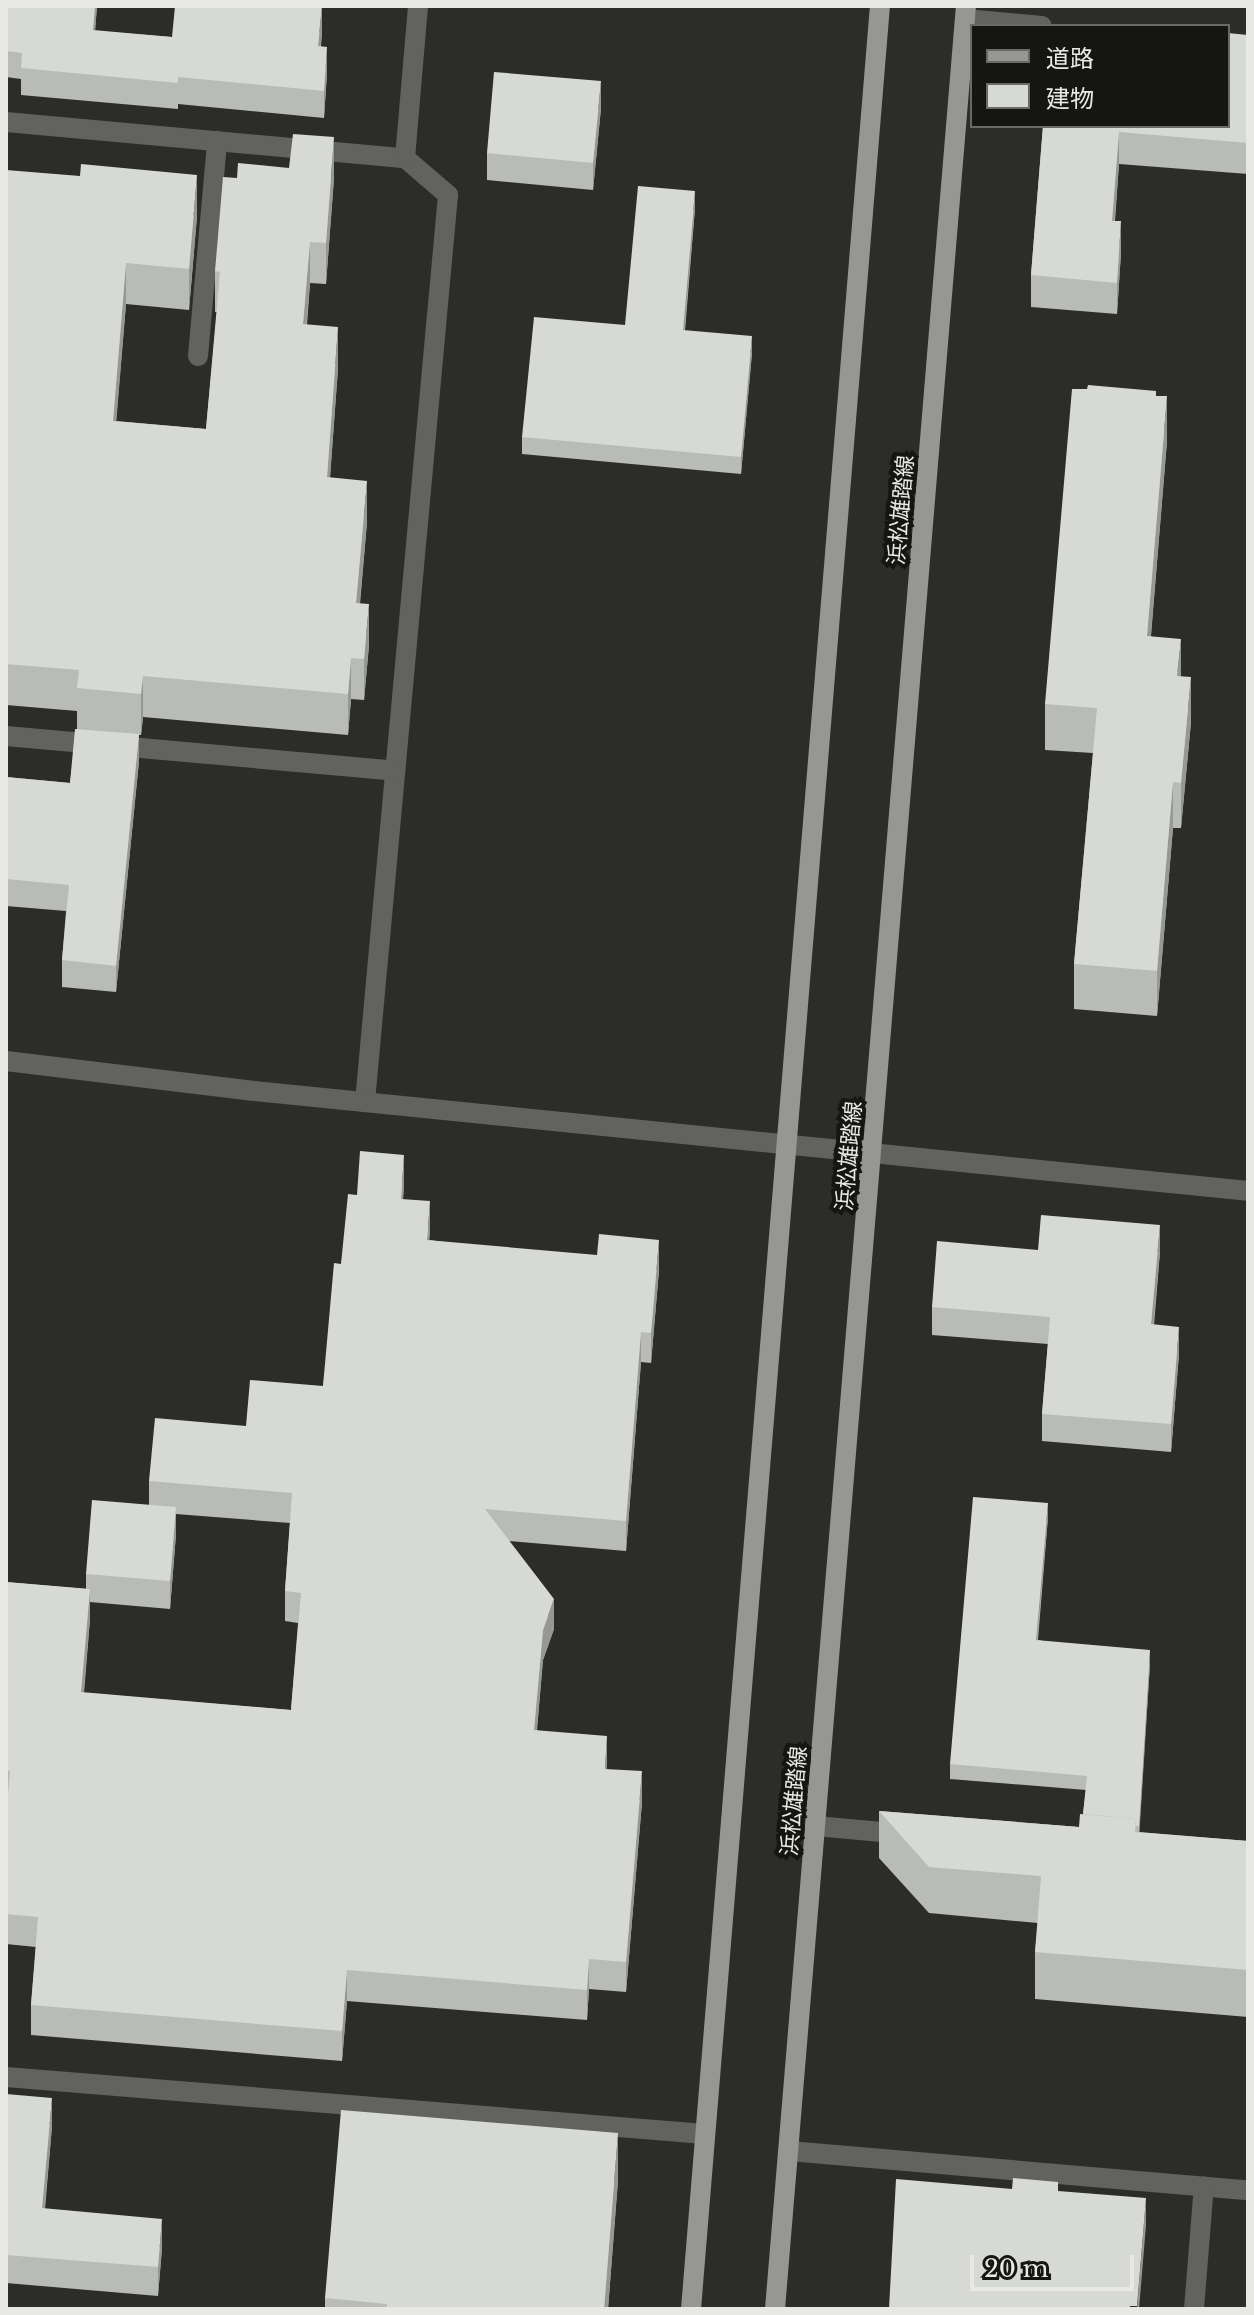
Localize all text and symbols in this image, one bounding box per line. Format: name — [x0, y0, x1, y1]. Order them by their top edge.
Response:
legend — [970, 24, 1230, 128]
text: 道路 — [1046, 44, 1094, 73]
text: 建物 — [1046, 84, 1094, 113]
street label: 浜松雄踏線 — [883, 454, 919, 566]
street label: 浜松雄踏線 — [831, 1100, 867, 1212]
street label: 浜松雄踏線 — [776, 1745, 812, 1857]
scale bar — [974, 2239, 1138, 2289]
text: 20 m — [984, 2254, 1049, 2283]

